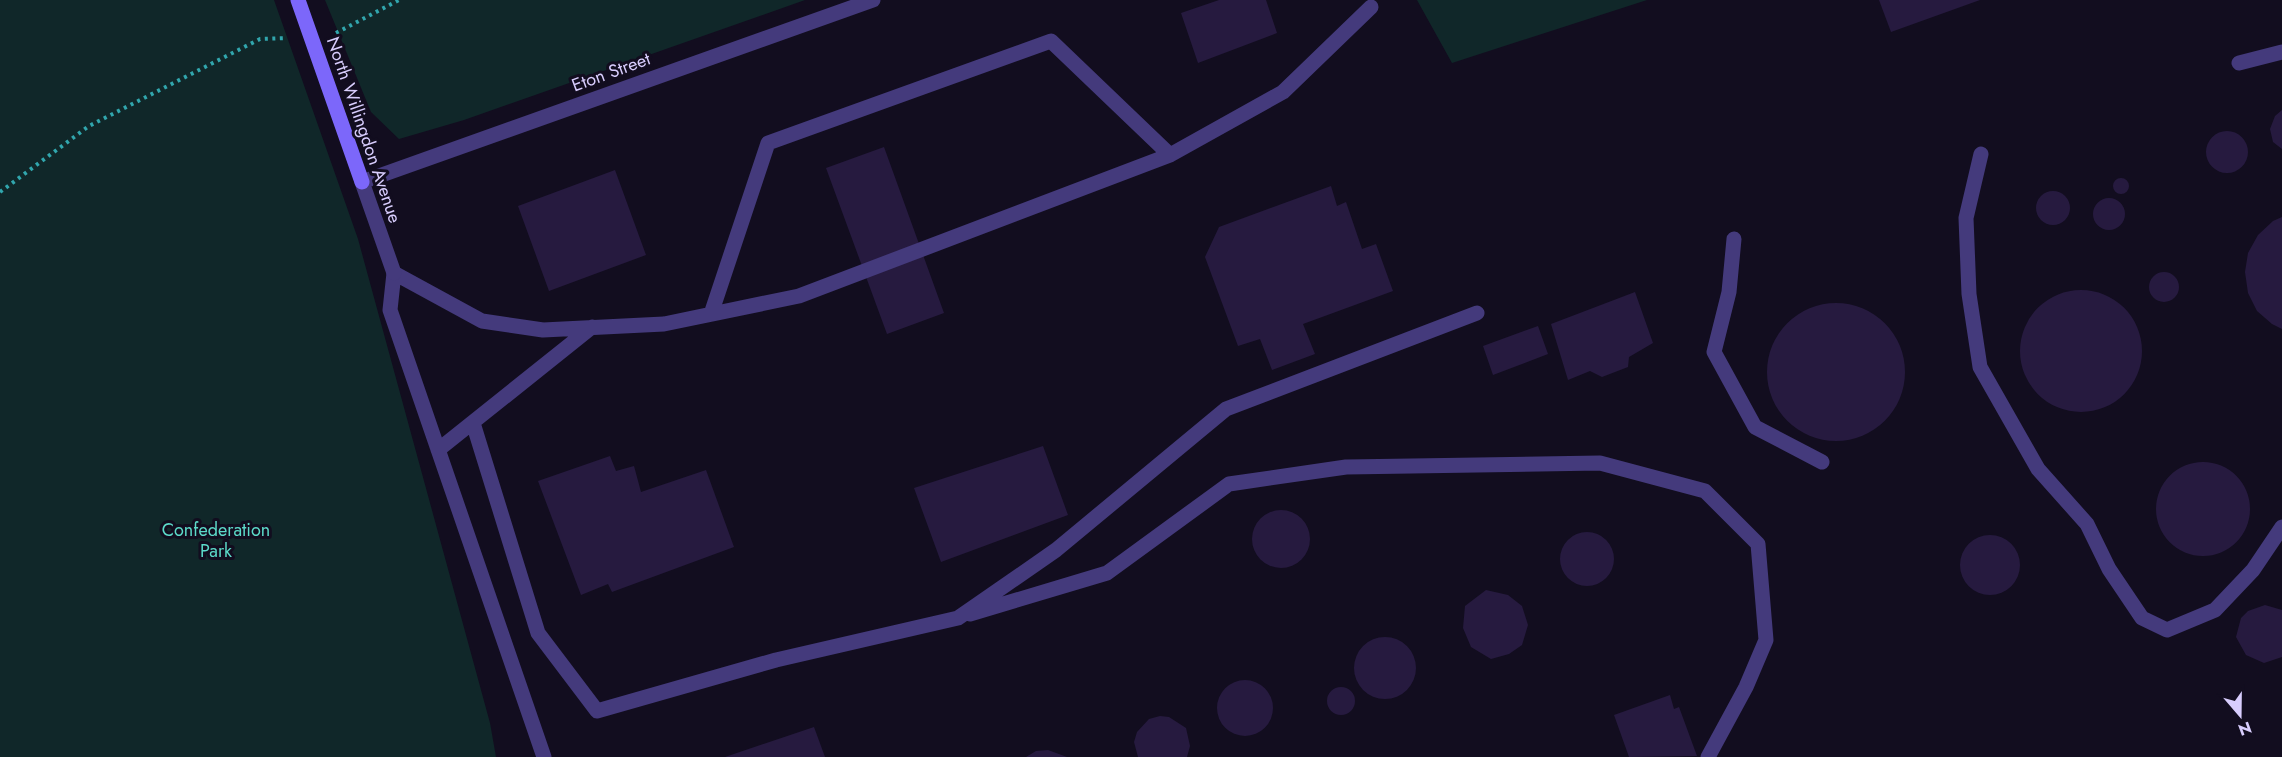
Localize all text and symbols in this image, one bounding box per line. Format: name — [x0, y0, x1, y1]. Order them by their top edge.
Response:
street label: North Willingdon Avenue — [320, 33, 408, 227]
street label: Eton Street — [568, 46, 655, 98]
park label: Confederation Park — [162, 517, 270, 564]
north arrow — [2210, 685, 2270, 745]
text: N — [2235, 716, 2255, 742]

